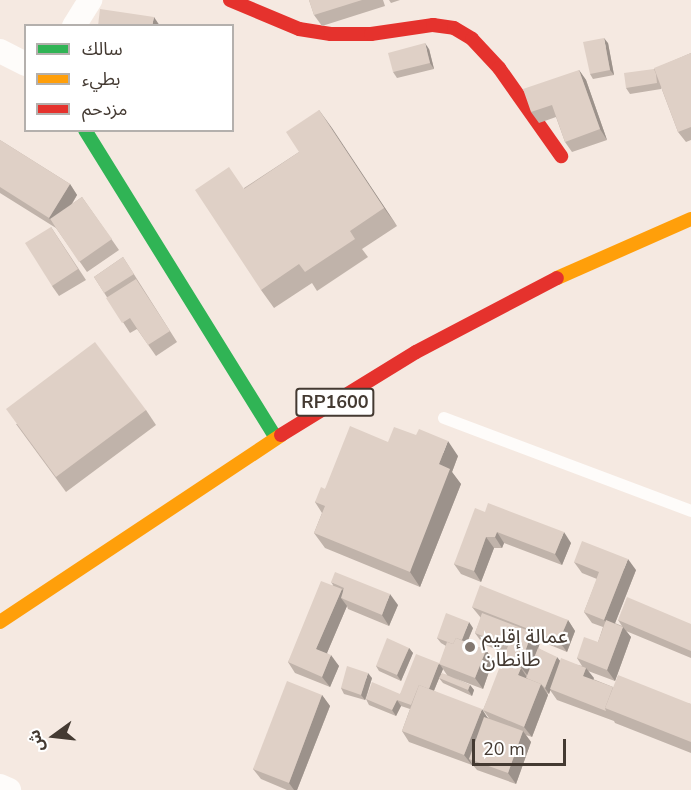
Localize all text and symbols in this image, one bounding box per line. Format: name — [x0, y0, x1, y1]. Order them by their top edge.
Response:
legend — [24, 24, 234, 132]
text: سالك — [82, 37, 123, 61]
text: بطيء — [82, 67, 120, 91]
text: مزدحم — [82, 97, 127, 121]
road number: RP1600 — [294, 387, 376, 417]
place label: عمالة إقليم طانطان — [482, 624, 568, 671]
marker: عمالة إقليم طانطان — [463, 640, 477, 654]
north arrow — [24, 706, 84, 766]
text: ش — [23, 727, 50, 754]
scale bar — [475, 727, 570, 765]
text: 20 m — [483, 737, 525, 761]

